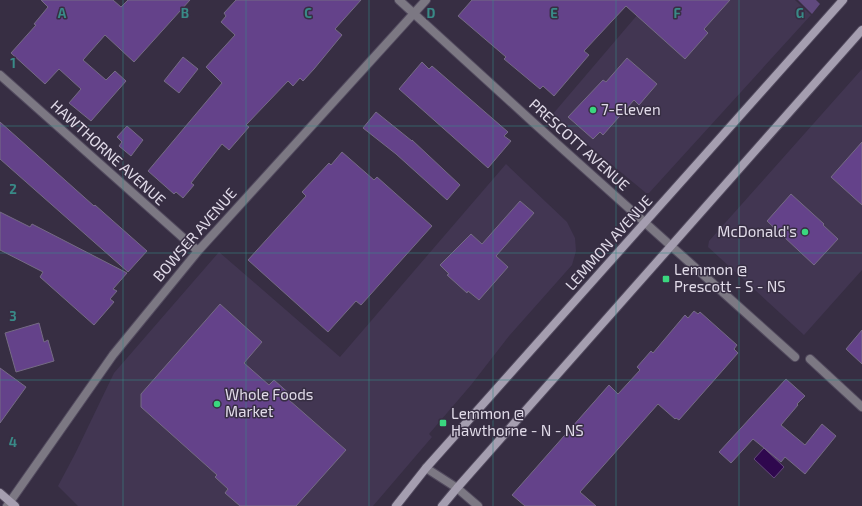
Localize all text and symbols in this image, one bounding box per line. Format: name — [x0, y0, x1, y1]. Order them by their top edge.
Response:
text: A — [58, 5, 67, 21]
text: B — [181, 5, 189, 21]
text: C — [304, 5, 312, 21]
text: D — [427, 5, 436, 21]
text: E — [550, 5, 558, 21]
text: F — [673, 5, 681, 21]
text: G — [796, 5, 804, 21]
text: 1 — [10, 55, 16, 71]
street label: PRESCOTT AVENUE — [526, 95, 633, 194]
street label: HAWTHORNE AVENUE — [47, 96, 170, 209]
place label: 7-Eleven — [601, 100, 661, 118]
marker: 7-Eleven — [588, 105, 598, 115]
text: 2 — [9, 181, 17, 197]
street label: BOWSER AVENUE — [149, 184, 240, 285]
street label: LEMMON AVENUE — [561, 191, 656, 293]
place label: McDonald's — [717, 222, 797, 240]
marker: McDonald's — [800, 227, 810, 237]
place label: Lemmon @ Prescott - S - NS — [674, 260, 786, 295]
marker: Lemmon @ Prescott - S - NS — [661, 274, 671, 284]
text: 3 — [9, 308, 17, 324]
place label: Whole Foods Market — [225, 385, 313, 420]
marker: Whole Foods Market — [212, 399, 222, 409]
place label: Lemmon @ Hawthorne - N - NS — [451, 404, 584, 439]
marker: Lemmon @ Hawthorne - N - NS — [438, 418, 448, 428]
text: 4 — [9, 434, 17, 450]

